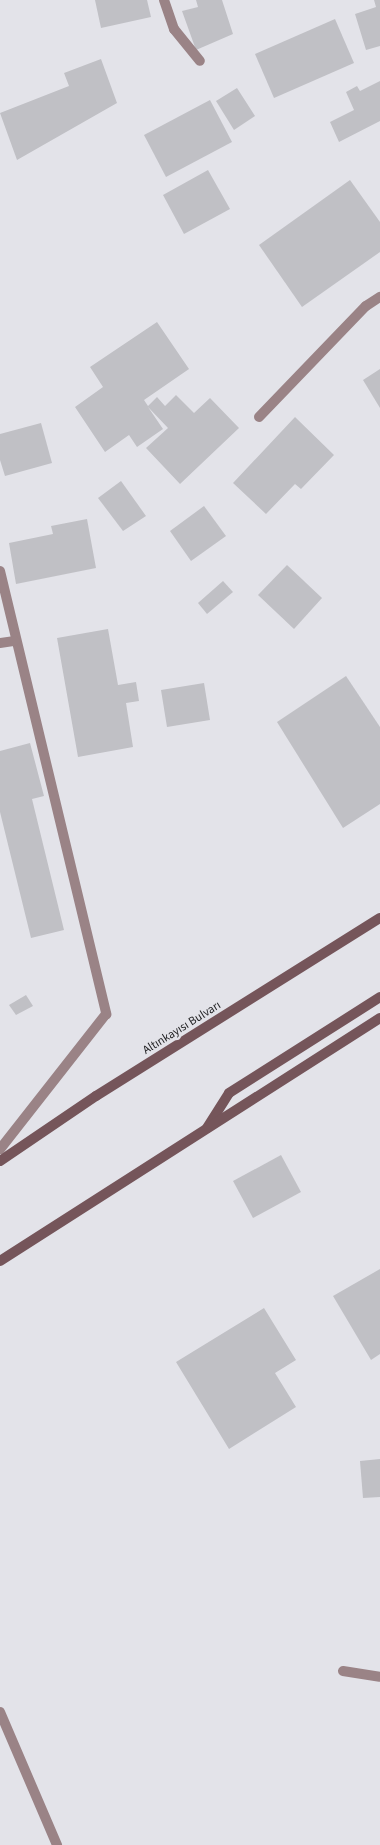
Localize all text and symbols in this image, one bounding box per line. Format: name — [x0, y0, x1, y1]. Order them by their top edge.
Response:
street label: Altınkayısı Bulvarı — [140, 998, 224, 1058]

